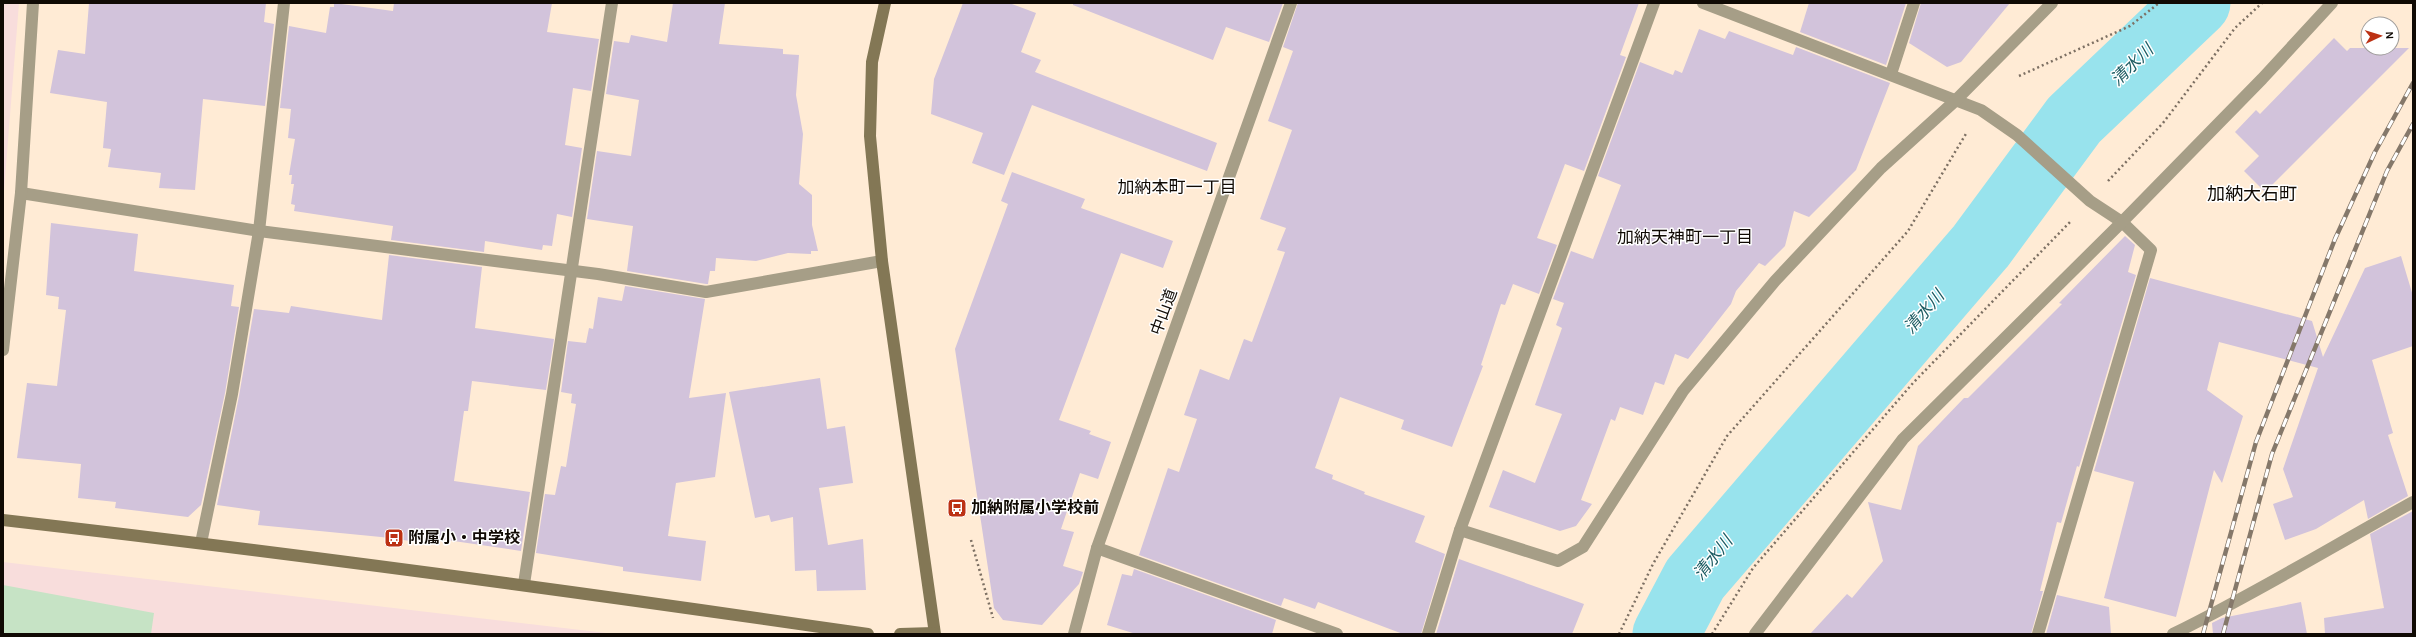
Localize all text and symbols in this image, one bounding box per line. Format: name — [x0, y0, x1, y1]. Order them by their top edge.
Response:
north arrow — [2360, 16, 2400, 56]
text: N — [2384, 31, 2395, 40]
water label: 清水川 — [2107, 39, 2158, 89]
district label: 加納本町一丁目 — [1118, 178, 1237, 196]
district label: 加納大石町 — [2207, 184, 2297, 204]
district label: 加納天神町一丁目 — [1617, 228, 1753, 246]
water label: 清水川 — [1900, 285, 1948, 337]
street label: 中山道 — [1147, 286, 1180, 337]
bus stop icon: 加納附属小学校前 — [946, 497, 968, 519]
place label: 加納附属小学校前 — [971, 499, 1099, 516]
bus stop icon: 附属小・中学校 — [383, 527, 405, 549]
place label: 附属小・中学校 — [408, 529, 520, 546]
water label: 清水川 — [1690, 531, 1737, 583]

